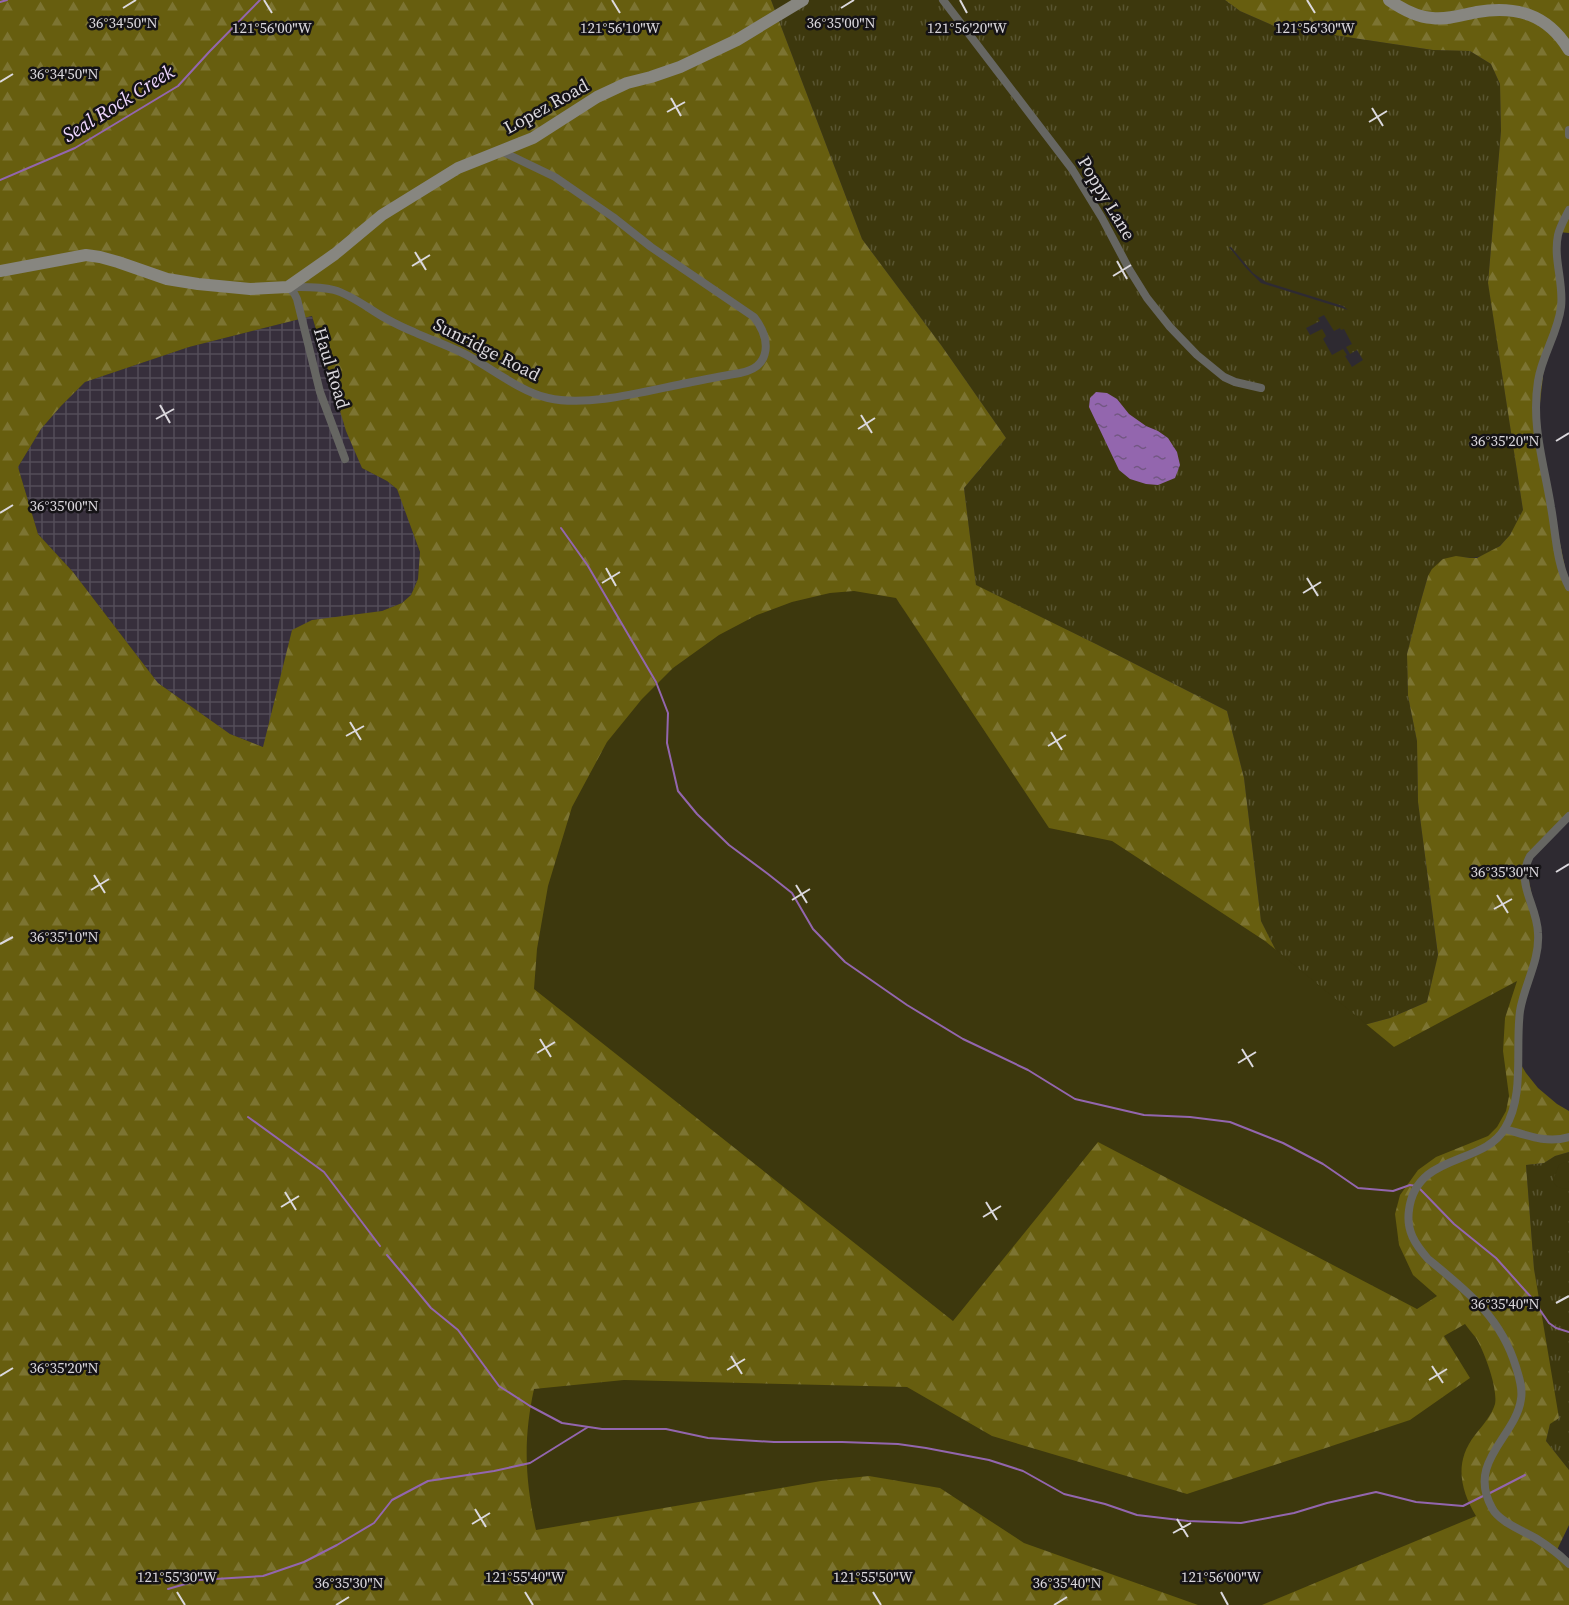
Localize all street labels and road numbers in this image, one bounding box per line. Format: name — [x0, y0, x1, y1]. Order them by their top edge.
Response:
street label: Lopez Road — [499, 72, 593, 140]
street label: Poppy Lane — [1072, 151, 1142, 245]
street label: Sunridge Road — [429, 311, 545, 387]
street label: Haul Road — [308, 324, 356, 412]

